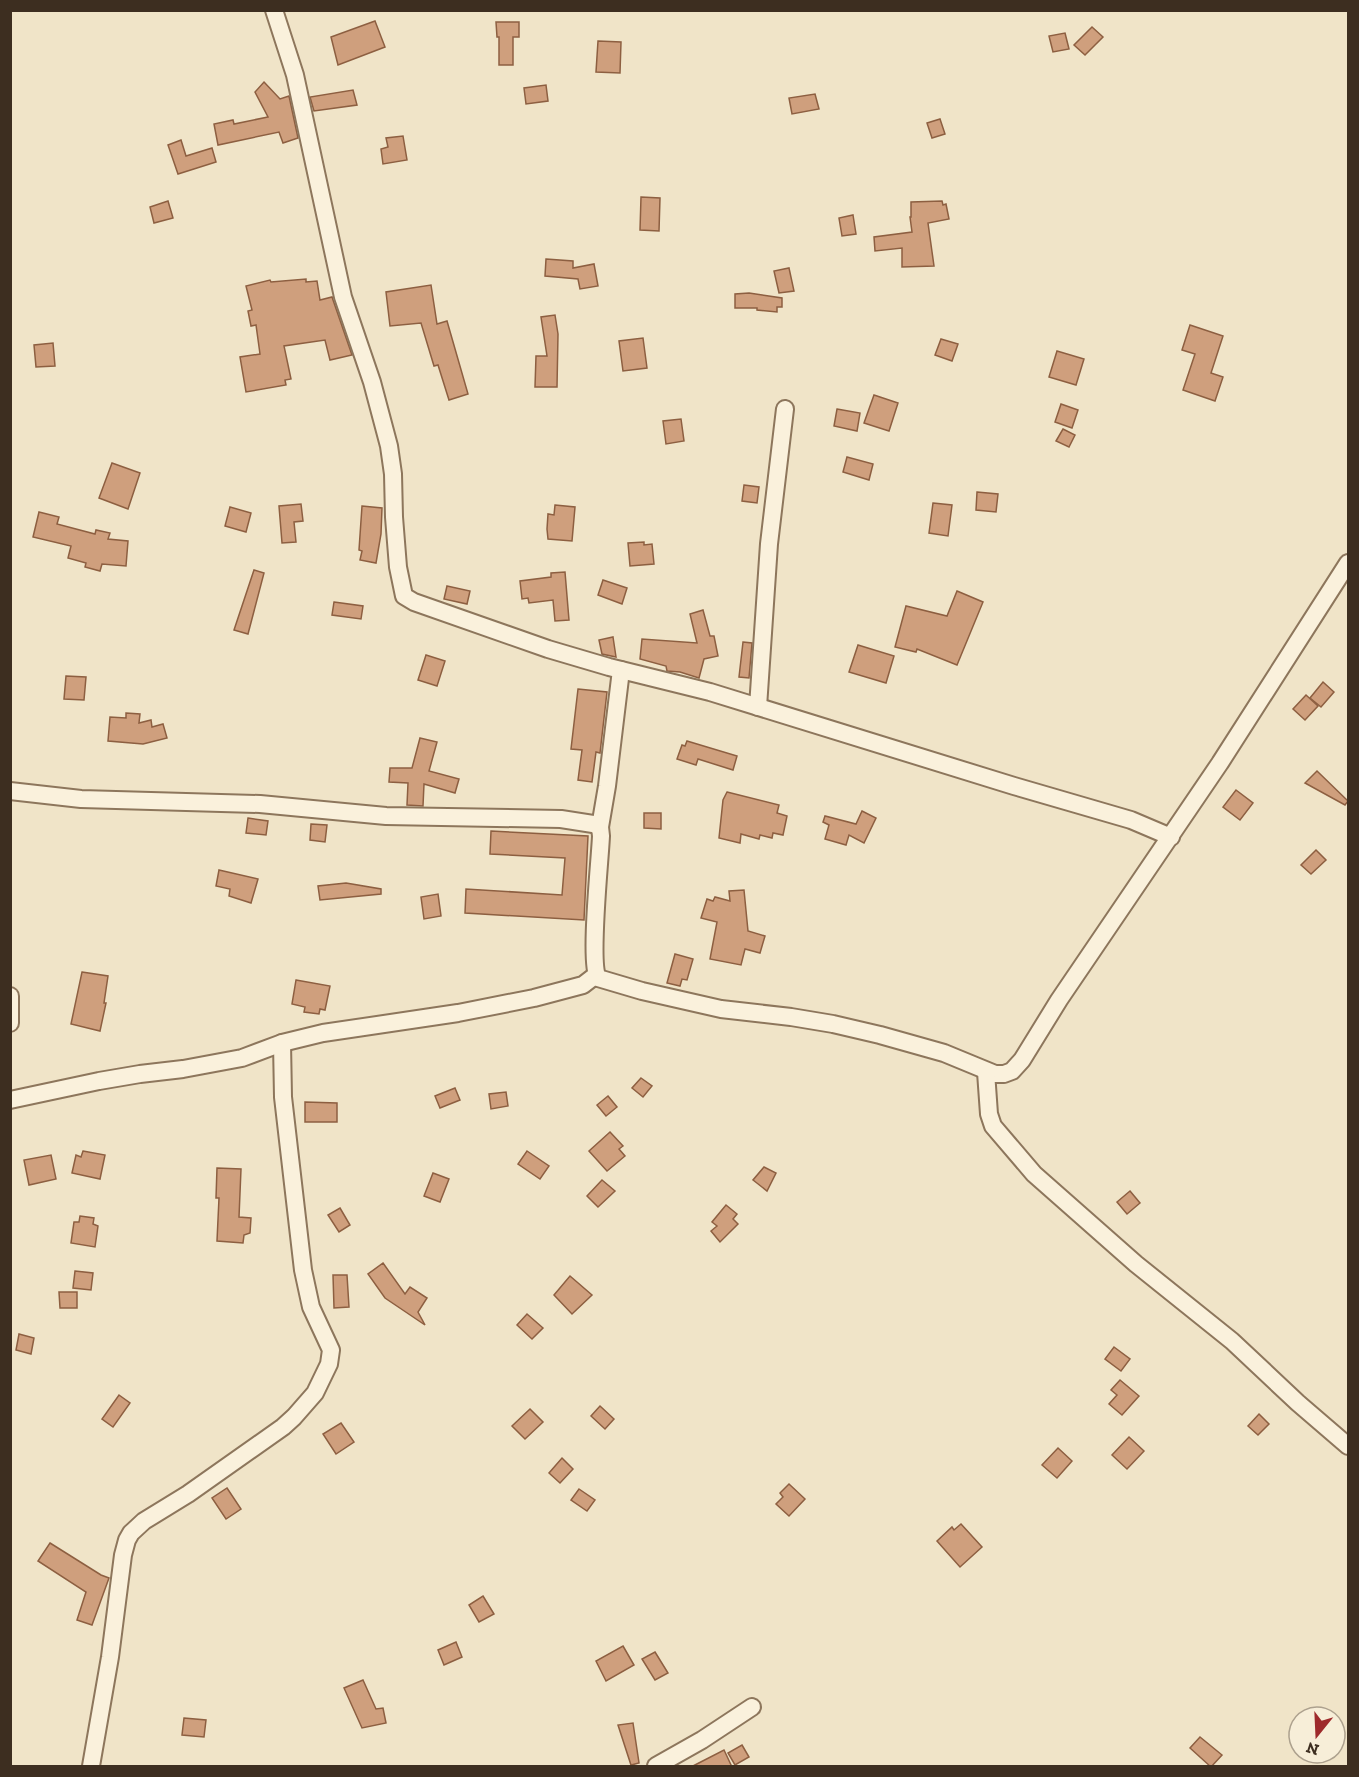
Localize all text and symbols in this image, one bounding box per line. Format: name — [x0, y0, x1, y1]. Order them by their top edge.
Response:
north arrow — [1287, 1705, 1347, 1765]
text: N — [1304, 1738, 1321, 1760]

